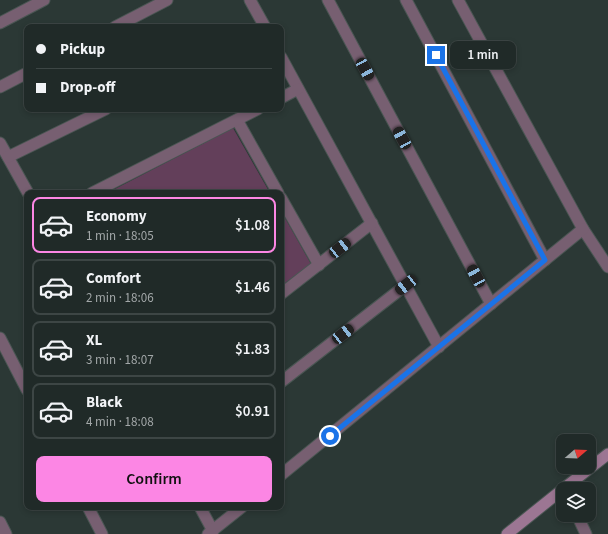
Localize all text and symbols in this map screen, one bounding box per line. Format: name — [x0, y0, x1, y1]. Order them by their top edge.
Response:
text: Pickup — [60, 39, 105, 60]
callout: 1 min — [450, 41, 516, 69]
route end — [427, 46, 445, 64]
text: 1 min — [468, 46, 498, 64]
car — [354, 56, 376, 82]
text: Drop-off — [60, 77, 115, 98]
car — [391, 125, 413, 151]
text: Economy — [86, 206, 147, 227]
icon: car — [38, 207, 74, 243]
text: $1.08 — [235, 215, 270, 236]
text: 1 min · 18:05 — [86, 227, 154, 245]
car — [327, 236, 353, 260]
car — [465, 263, 487, 289]
text: Comfort — [86, 268, 141, 289]
icon: car — [38, 269, 74, 305]
car — [393, 273, 419, 297]
text: $1.46 — [235, 277, 270, 298]
text: 2 min · 18:06 — [86, 289, 154, 307]
car — [330, 322, 356, 346]
text: XL — [86, 330, 102, 351]
icon: car — [38, 331, 74, 367]
text: $1.83 — [235, 339, 270, 360]
text: 3 min · 18:07 — [86, 351, 154, 369]
text: Black — [86, 392, 123, 413]
icon: car — [38, 393, 74, 429]
text: $0.91 — [235, 401, 270, 422]
text: 4 min · 18:08 — [86, 413, 154, 431]
route start — [321, 427, 339, 445]
north arrow — [556, 434, 596, 474]
map controls — [556, 434, 596, 522]
button: Confirm — [36, 456, 272, 502]
button: layers — [556, 482, 596, 522]

